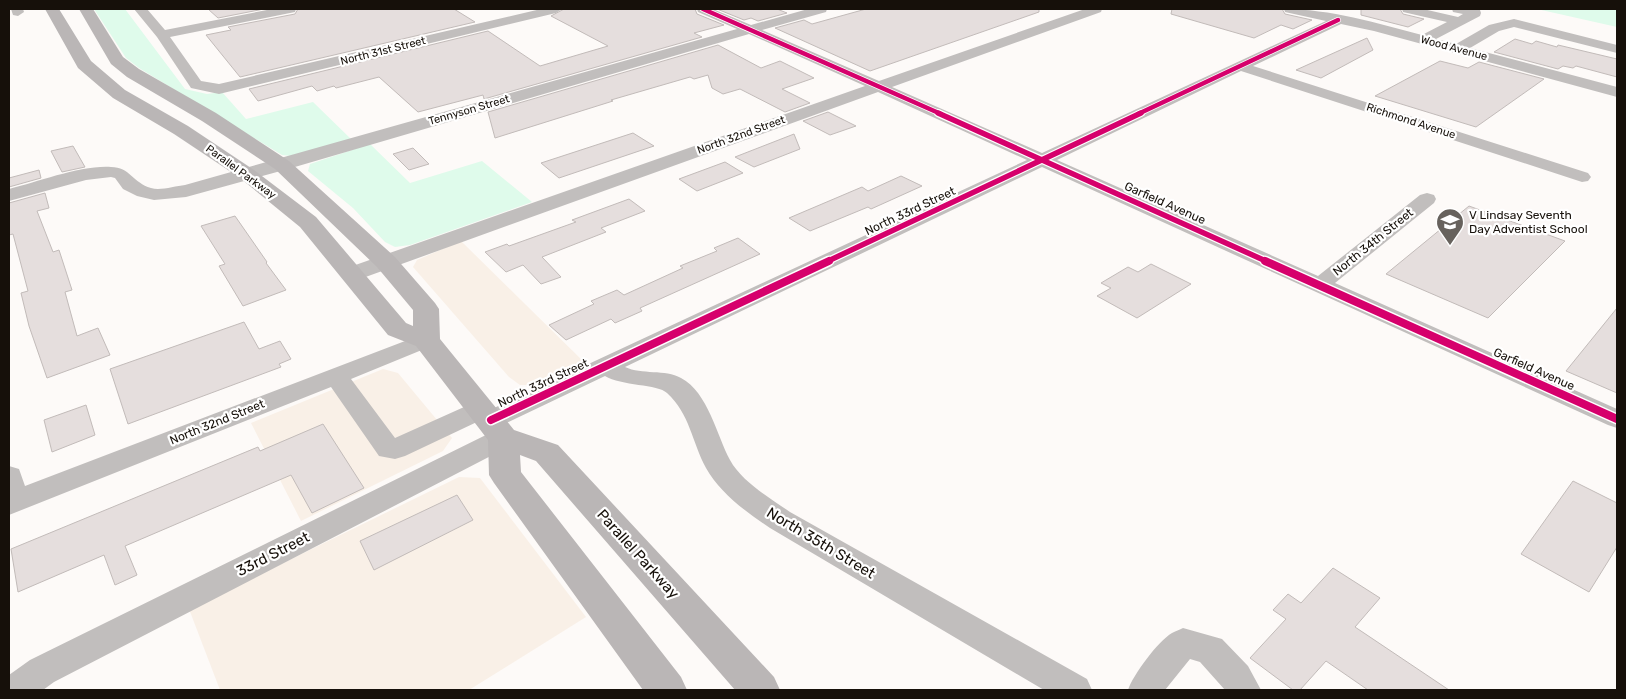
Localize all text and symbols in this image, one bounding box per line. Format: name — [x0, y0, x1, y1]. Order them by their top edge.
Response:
street label: Wood Avenue — [1419, 33, 1489, 63]
street label: North 31st Street — [339, 34, 428, 68]
street label: Tennyson Street — [427, 92, 512, 128]
street label: Richmond Avenue — [1365, 100, 1457, 142]
street label: North 32nd Street — [695, 113, 787, 157]
street label: Parallel Parkway — [203, 142, 279, 202]
street label: Garfield Avenue — [1122, 179, 1208, 227]
street label: North 33rd Street — [862, 184, 958, 238]
street label: North 34th Street — [1330, 205, 1416, 279]
school or university icon: V Lindsay Seventh Day Adventist School — [1435, 207, 1465, 246]
place label: V Lindsay Seventh Day Adventist School — [1469, 208, 1588, 236]
street label: Garfield Avenue — [1491, 345, 1577, 393]
street label: North 33rd Street — [495, 356, 591, 410]
street label: North 32nd Street — [168, 396, 267, 447]
street label: North 35th Street — [763, 504, 879, 583]
street label: Parallel Parkway — [593, 506, 683, 602]
street label: 33rd Street — [233, 528, 313, 580]

